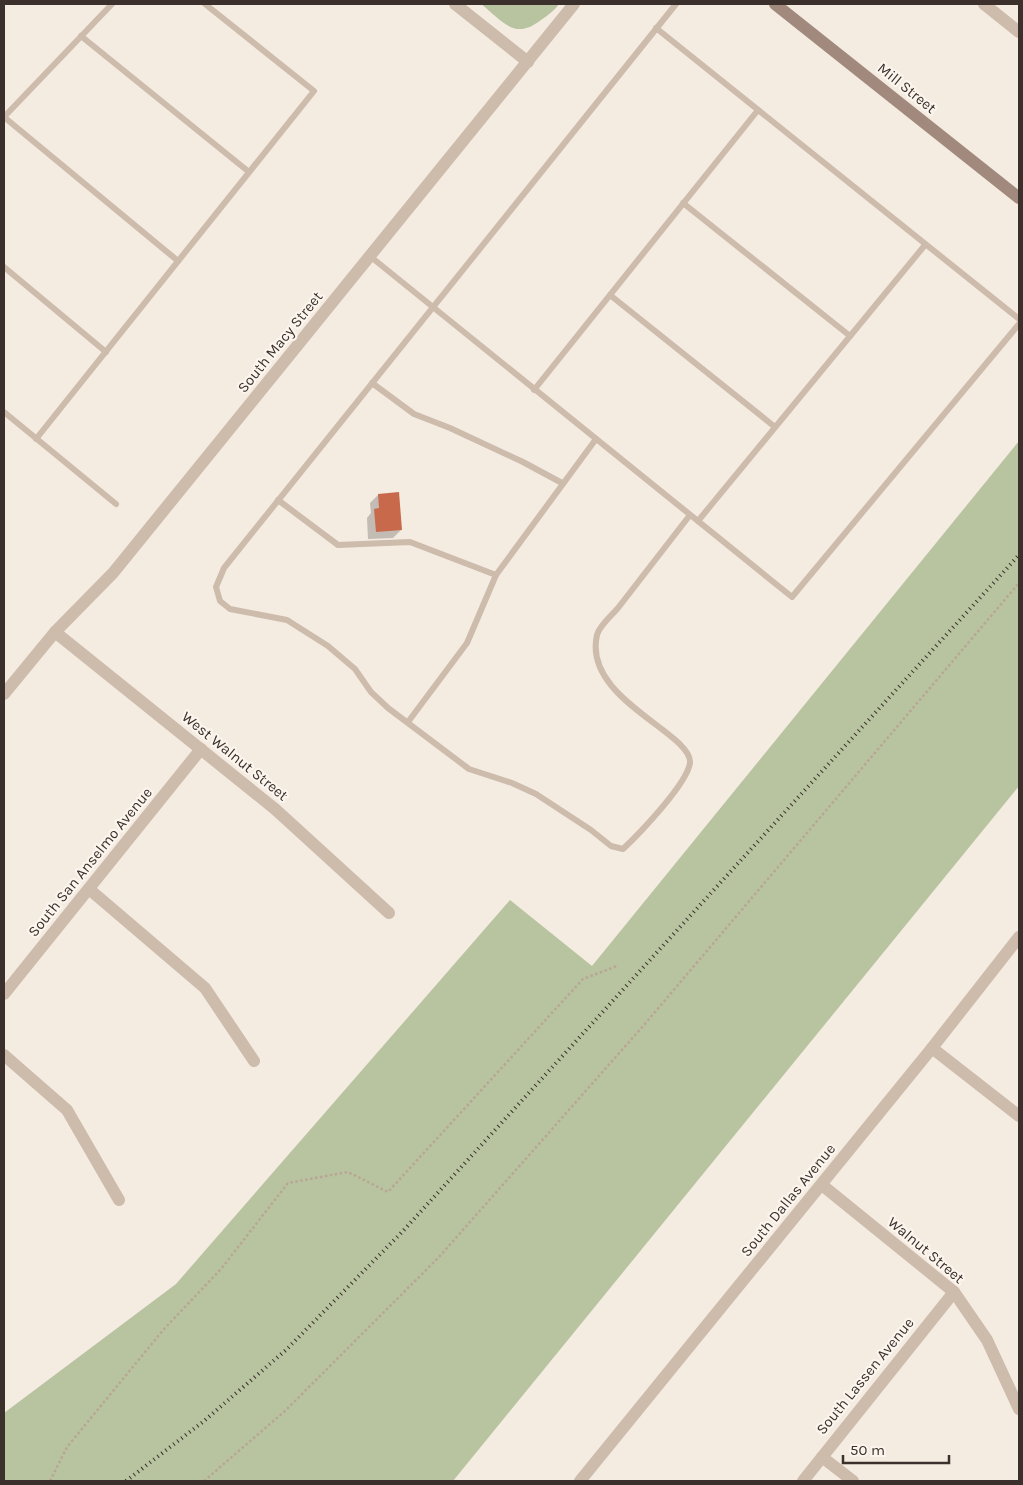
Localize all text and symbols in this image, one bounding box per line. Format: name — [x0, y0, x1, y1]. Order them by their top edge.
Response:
street label: Mill Street — [874, 59, 940, 117]
street label: South Macy Street — [234, 287, 327, 396]
street label: West Walnut Street — [178, 708, 292, 805]
street label: South San Anselmo Avenue — [24, 784, 156, 940]
street label: South Dallas Avenue — [737, 1140, 839, 1260]
street label: Walnut Street — [884, 1213, 968, 1287]
street label: South Lassen Avenue — [812, 1314, 918, 1438]
scale bar — [843, 1432, 949, 1464]
text: 50 m — [850, 1441, 885, 1459]

